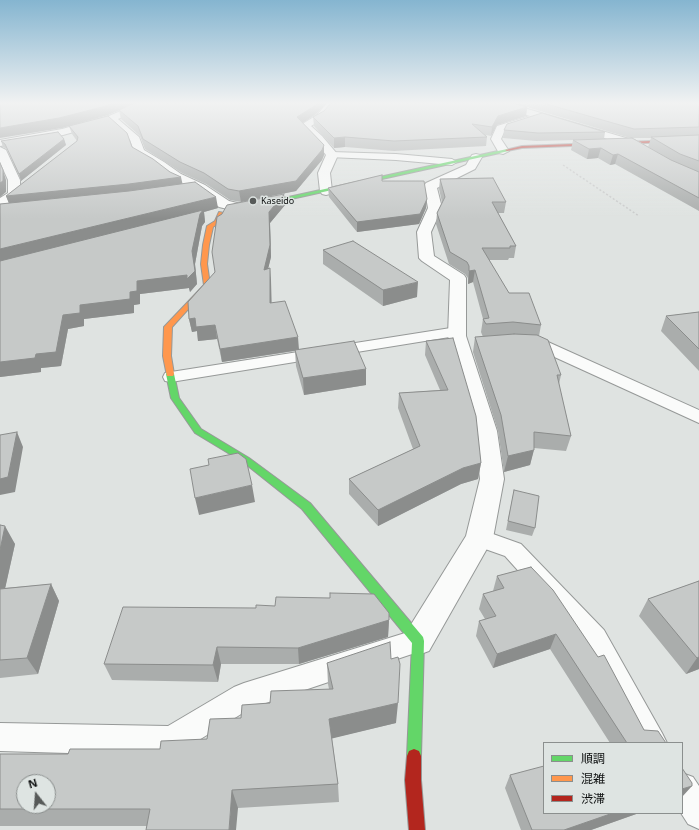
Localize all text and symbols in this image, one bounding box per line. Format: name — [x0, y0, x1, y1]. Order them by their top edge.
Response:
marker: Kaseido — [248, 196, 258, 206]
place label: Kaseido — [261, 196, 294, 206]
legend — [543, 742, 683, 814]
text: 順調 — [581, 750, 605, 767]
text: 混雑 — [581, 770, 605, 787]
north arrow — [16, 774, 56, 814]
text: N — [26, 775, 39, 791]
text: 渋滞 — [581, 790, 605, 807]

